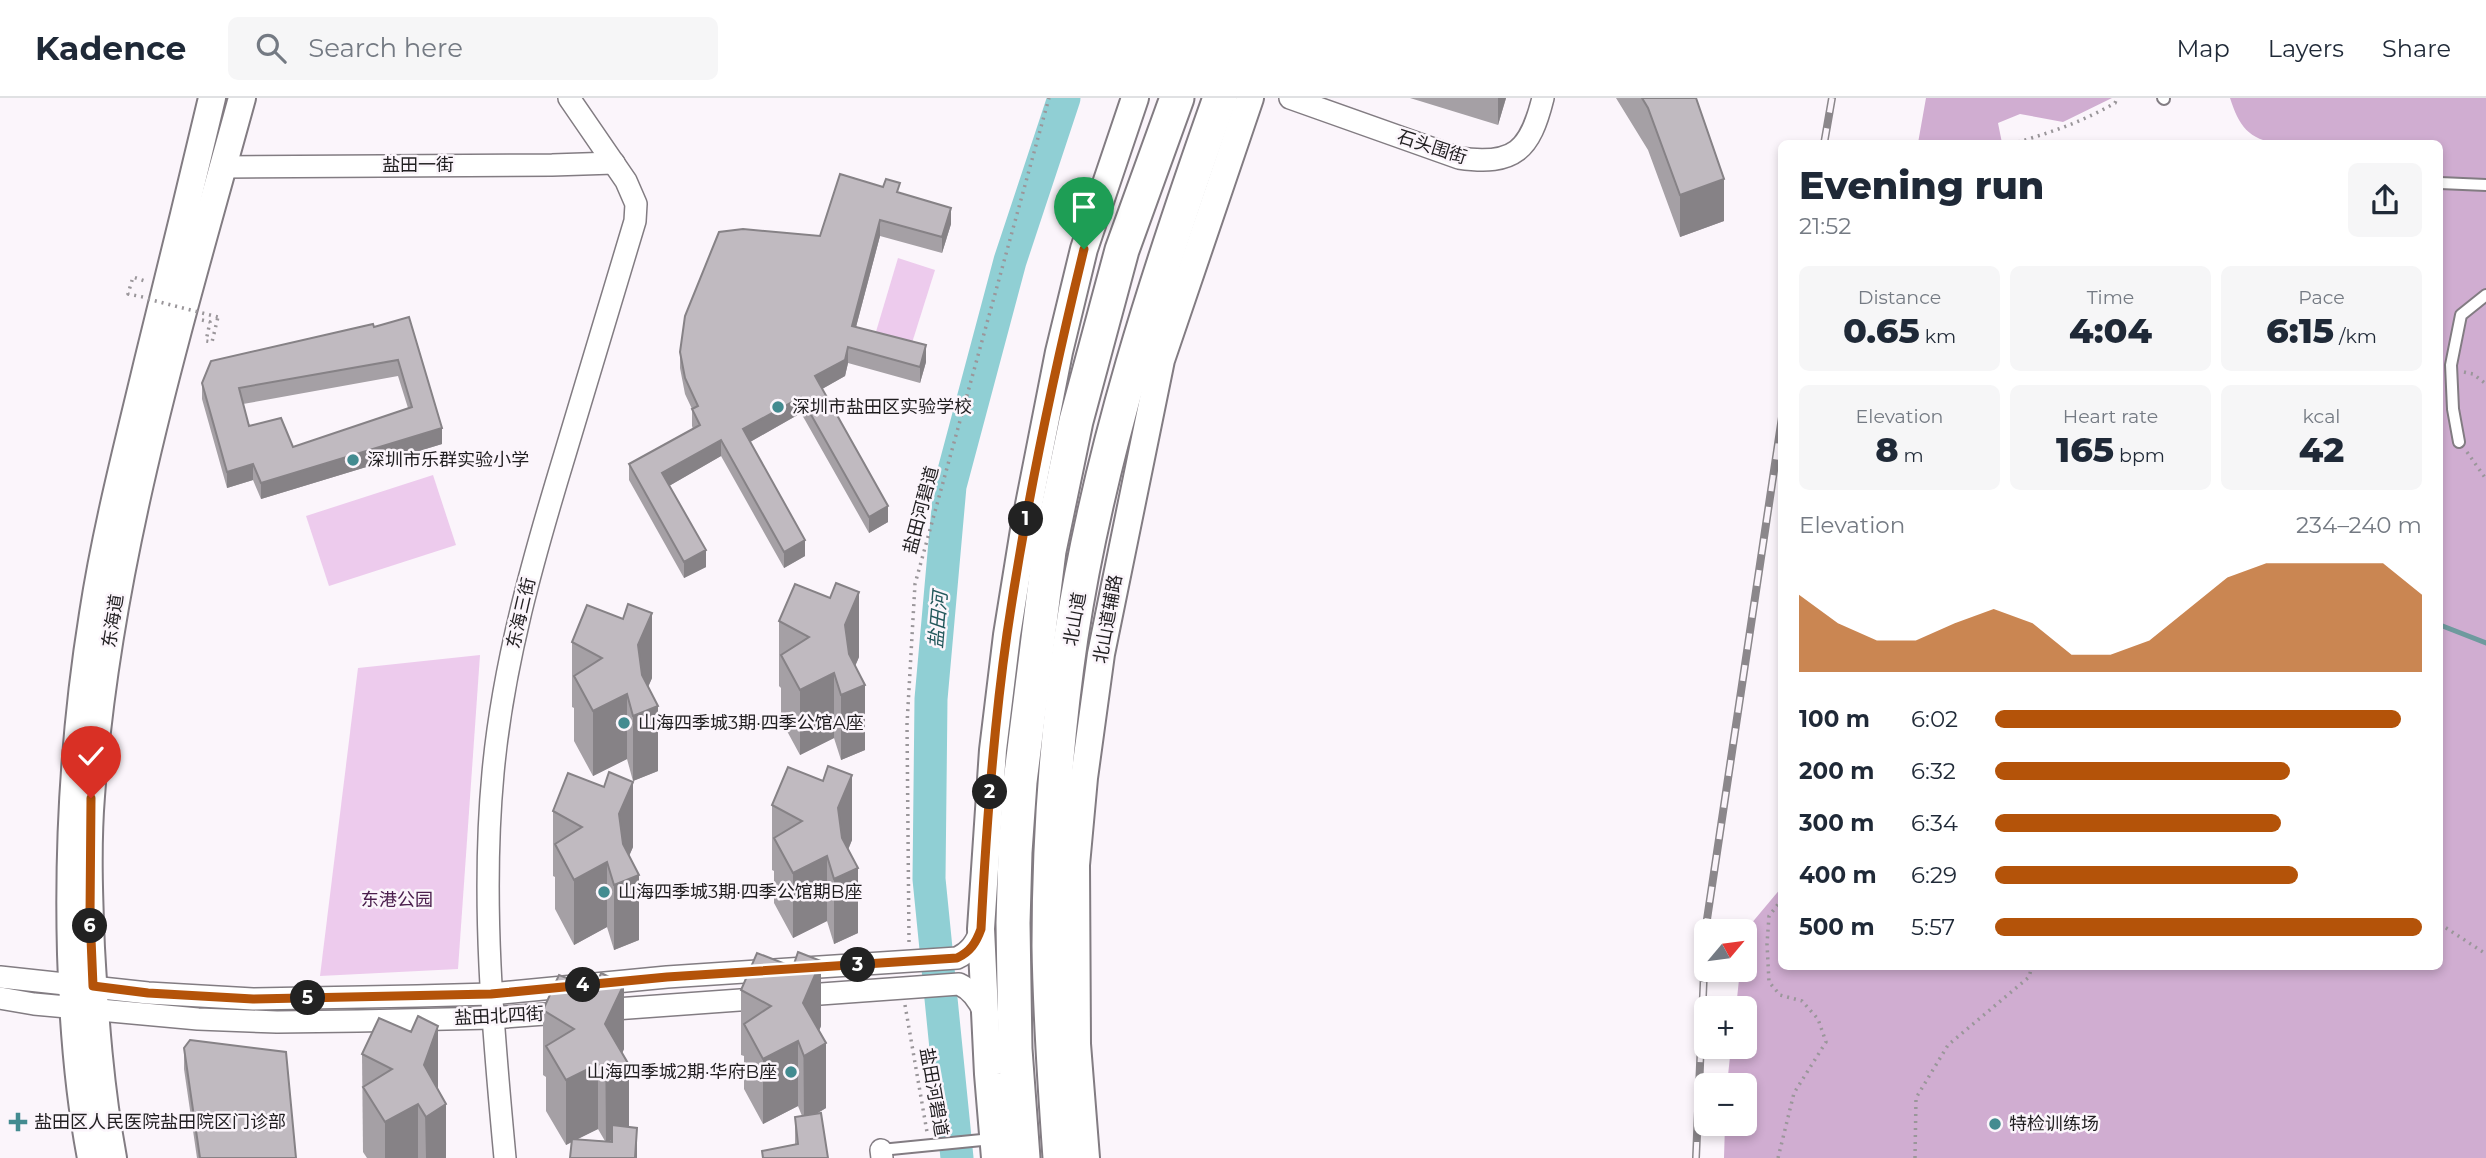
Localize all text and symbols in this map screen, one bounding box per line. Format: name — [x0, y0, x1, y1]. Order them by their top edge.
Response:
search box — [228, 17, 718, 80]
text: Kadence — [35, 28, 186, 68]
icon: search — [252, 29, 290, 67]
text: Search here — [308, 32, 463, 64]
text: Map — [2176, 34, 2230, 63]
text: Layers — [2268, 34, 2344, 63]
text: Share — [2382, 34, 2451, 63]
street label: 石头围街 — [1394, 125, 1470, 169]
street label: 盐田一街 — [382, 154, 454, 176]
text: Evening run — [1799, 162, 2044, 209]
button: share — [2348, 163, 2422, 237]
pin — [1054, 177, 1114, 249]
icon: arrive — [1065, 188, 1103, 226]
text: 21:52 — [1799, 212, 1851, 240]
text: Distance — [1858, 286, 1941, 309]
text: Time — [2087, 286, 2134, 309]
text: Pace — [2298, 286, 2345, 309]
text: 0.65 — [1843, 309, 1920, 352]
text: 4:04 — [2069, 309, 2152, 352]
text: 6:15 — [2266, 309, 2334, 352]
text: km — [1920, 325, 1956, 348]
text: /km — [2334, 325, 2377, 348]
place label: 深圳市盐田区实验学校 — [792, 396, 972, 418]
marker: 深圳市盐田区实验学校 — [770, 399, 786, 415]
text: Elevation — [1856, 405, 1943, 428]
text: Heart rate — [2063, 405, 2158, 428]
text: kcal — [2303, 405, 2340, 428]
text: 8 — [1875, 428, 1899, 471]
text: 165 — [2056, 428, 2114, 471]
text: 42 — [2299, 428, 2344, 471]
text: m — [1899, 444, 1924, 467]
text: bpm — [2114, 444, 2165, 467]
place label: 深圳市乐群实验小学 — [367, 449, 529, 471]
marker: 深圳市乐群实验小学 — [345, 452, 361, 468]
street label: 盐田河碧道 — [899, 464, 943, 556]
pin: 1 — [1009, 502, 1044, 536]
text: 1 — [1022, 507, 1029, 530]
text: Elevation — [1799, 511, 1905, 539]
text: 234–240 m — [2296, 511, 2422, 539]
street label: 北山道辅路 — [1089, 573, 1127, 665]
street label: 东海三街 — [502, 575, 540, 651]
water label: 盐田河 — [924, 587, 952, 649]
street label: 北山道 — [1059, 591, 1091, 647]
street label: 东海道 — [98, 593, 128, 649]
text: 100 m — [1799, 705, 1870, 733]
text: 6:02 — [1911, 705, 1958, 733]
place label: 山海四季城3期·四季公馆A座 — [638, 712, 864, 734]
marker: 山海四季城3期·四季公馆A座 — [616, 715, 632, 731]
pin — [61, 726, 121, 798]
icon: check — [72, 737, 110, 775]
text: 200 m — [1799, 757, 1874, 785]
text: 6:32 — [1911, 757, 1956, 785]
pin: 2 — [972, 774, 1007, 810]
text: 2 — [984, 780, 995, 803]
text: 300 m — [1799, 809, 1875, 837]
text: 6:34 — [1911, 809, 1958, 837]
text: 400 m — [1799, 861, 1877, 889]
text: 6:29 — [1911, 861, 1957, 889]
place label: 山海四季城3期·四季公馆期B座 — [618, 881, 862, 903]
marker: 山海四季城3期·四季公馆期B座 — [596, 884, 612, 900]
park label: 东港公园 — [361, 889, 433, 911]
pin: 6 — [72, 908, 108, 944]
text: 500 m — [1799, 913, 1875, 941]
text: 5:57 — [1911, 913, 1955, 941]
text: 6 — [83, 914, 96, 937]
north arrow — [1694, 919, 1757, 982]
map controls — [1694, 919, 1757, 1136]
pin: 3 — [840, 948, 876, 982]
text: 3 — [852, 953, 863, 976]
pin: 4 — [566, 968, 600, 1002]
text: 4 — [576, 973, 589, 996]
pin: 5 — [290, 981, 326, 1016]
text: 5 — [302, 986, 313, 1009]
button: + — [1694, 996, 1757, 1059]
street label: 盐田北四街 — [453, 1003, 545, 1029]
street label: 盐田河碧道 — [915, 1046, 953, 1138]
place label: 山海四季城2期·华府B座 — [587, 1061, 777, 1083]
marker: 山海四季城2期·华府B座 — [783, 1064, 799, 1080]
button: − — [1694, 1073, 1757, 1136]
place label: 盐田区人民医院盐田院区门诊部 — [34, 1111, 286, 1133]
marker: 盐田区人民医院盐田院区门诊部 — [8, 1112, 28, 1132]
place label: 特检训练场 — [2009, 1113, 2099, 1135]
marker: 特检训练场 — [1987, 1116, 2003, 1132]

